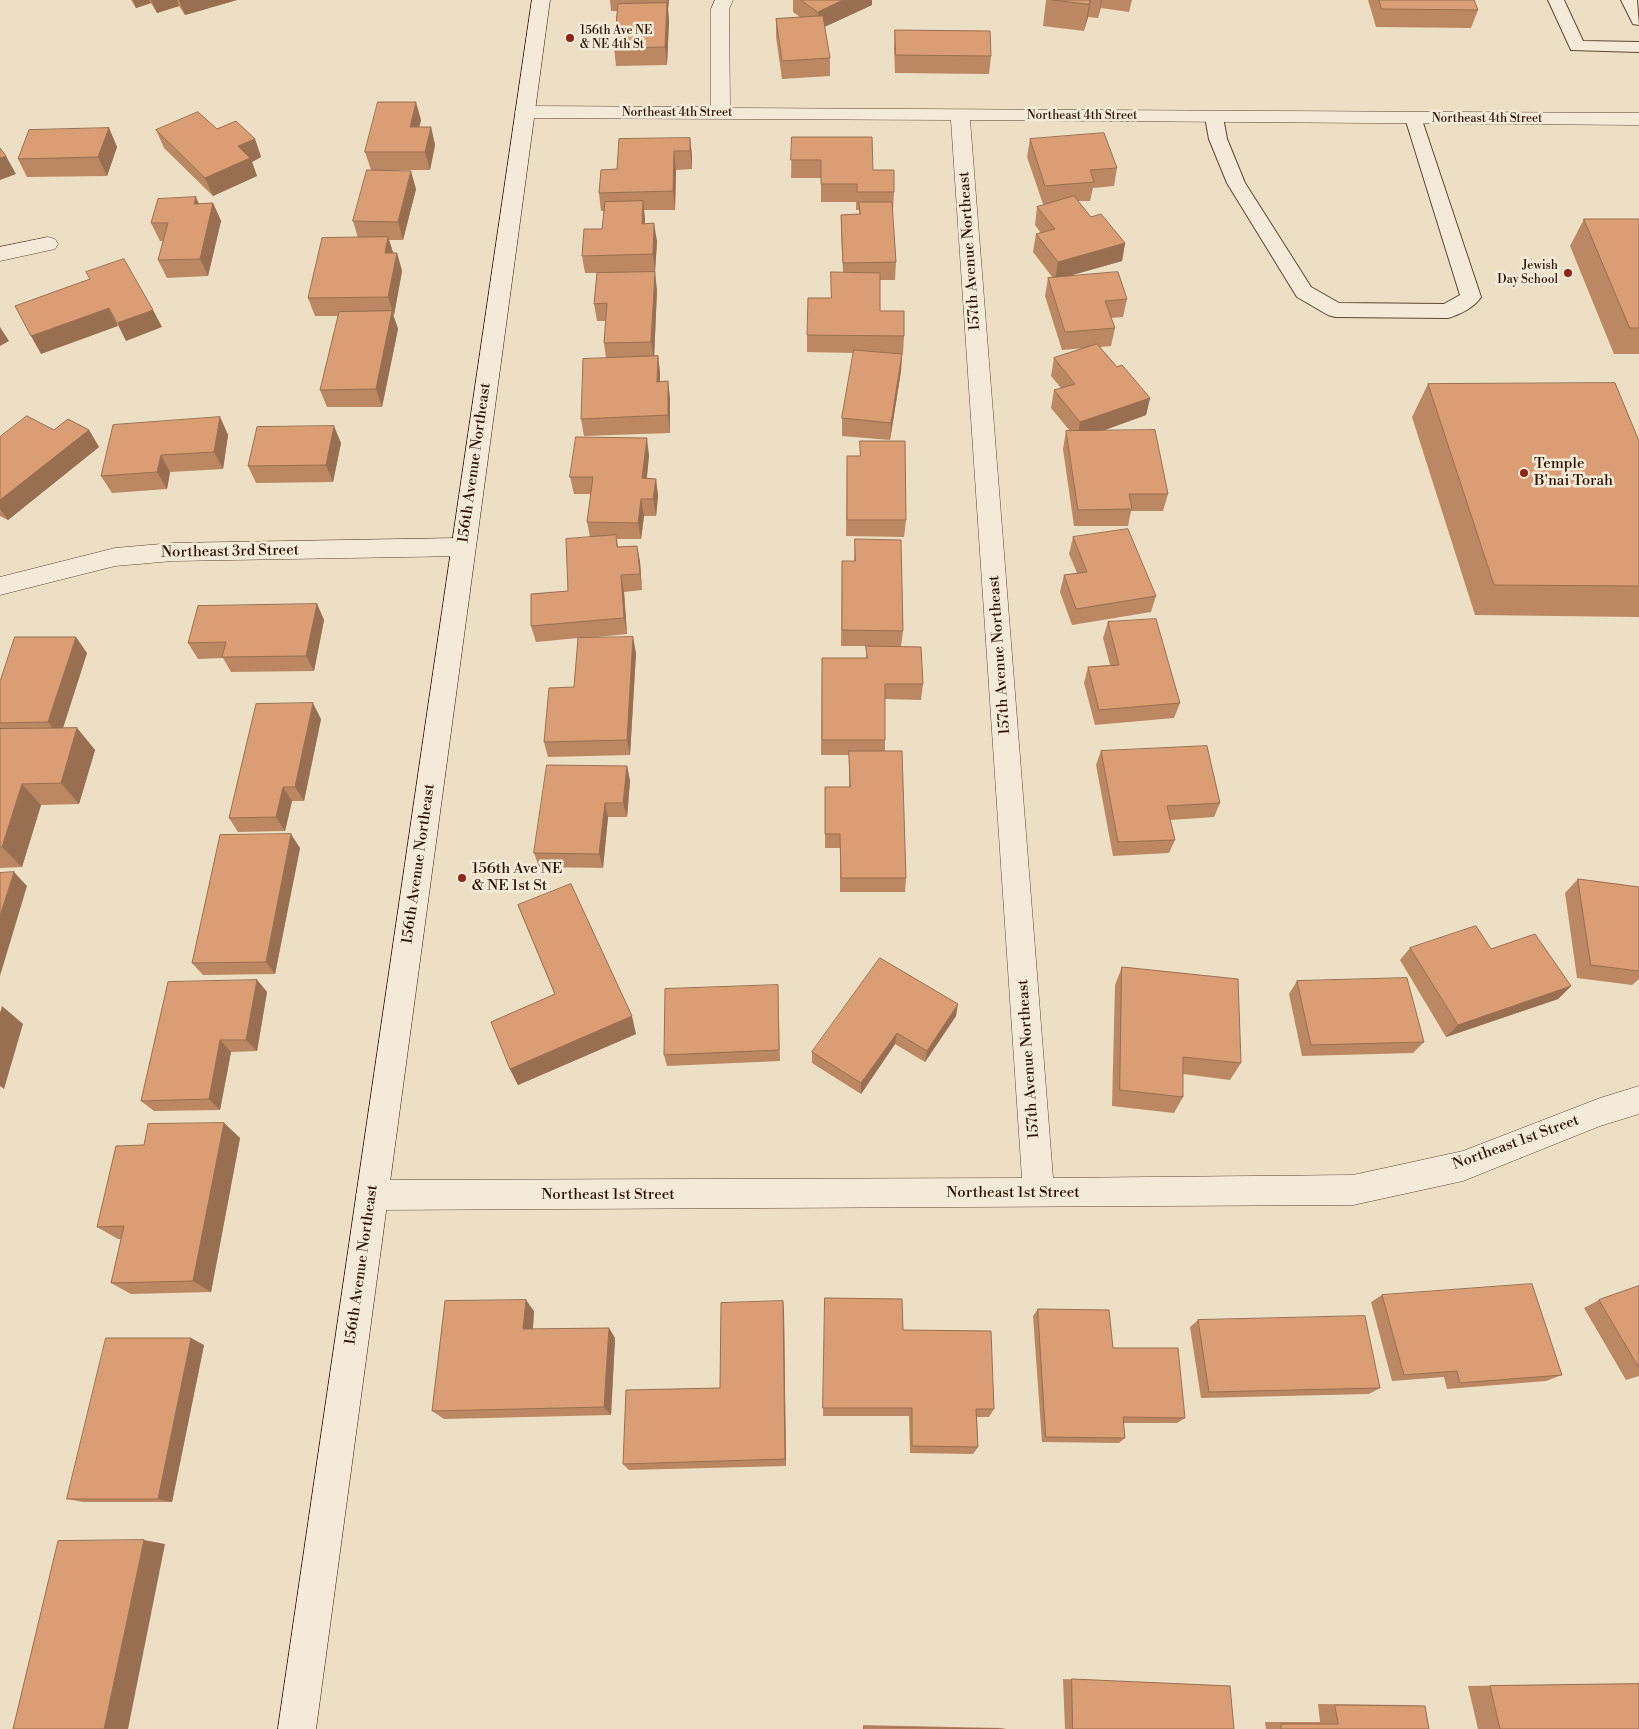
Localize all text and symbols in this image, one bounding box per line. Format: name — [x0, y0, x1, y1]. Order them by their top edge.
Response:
place label: 156th Ave NE & NE 4th St — [580, 24, 652, 52]
marker: 156th Ave NE & NE 4th St — [564, 32, 576, 44]
street label: Northeast 4th Street — [622, 106, 732, 120]
street label: Northeast 4th Street — [1027, 109, 1137, 123]
street label: Northeast 4th Street — [1432, 112, 1542, 126]
street label: 157th Avenue Northeast — [955, 171, 985, 331]
place label: Jewish Day School — [1497, 259, 1558, 287]
marker: Jewish Day School — [1562, 267, 1574, 279]
street label: 156th Avenue Northeast — [455, 382, 495, 544]
place label: Temple B'nai Torah — [1534, 455, 1613, 490]
marker: Temple B'nai Torah — [1518, 467, 1530, 479]
street label: Northeast 3rd Street — [161, 542, 299, 562]
street label: 157th Avenue Northeast — [985, 575, 1015, 735]
street label: 156th Avenue Northeast — [399, 783, 439, 945]
place label: 156th Ave NE & NE 1st St — [472, 860, 562, 895]
marker: 156th Ave NE & NE 1st St — [456, 872, 468, 884]
street label: 157th Avenue Northeast — [1014, 979, 1044, 1139]
street label: Northeast 1st Street — [1450, 1112, 1582, 1174]
street label: 156th Avenue Northeast — [342, 1184, 382, 1346]
street label: Northeast 1st Street — [946, 1184, 1080, 1202]
street label: Northeast 1st Street — [541, 1186, 675, 1204]

